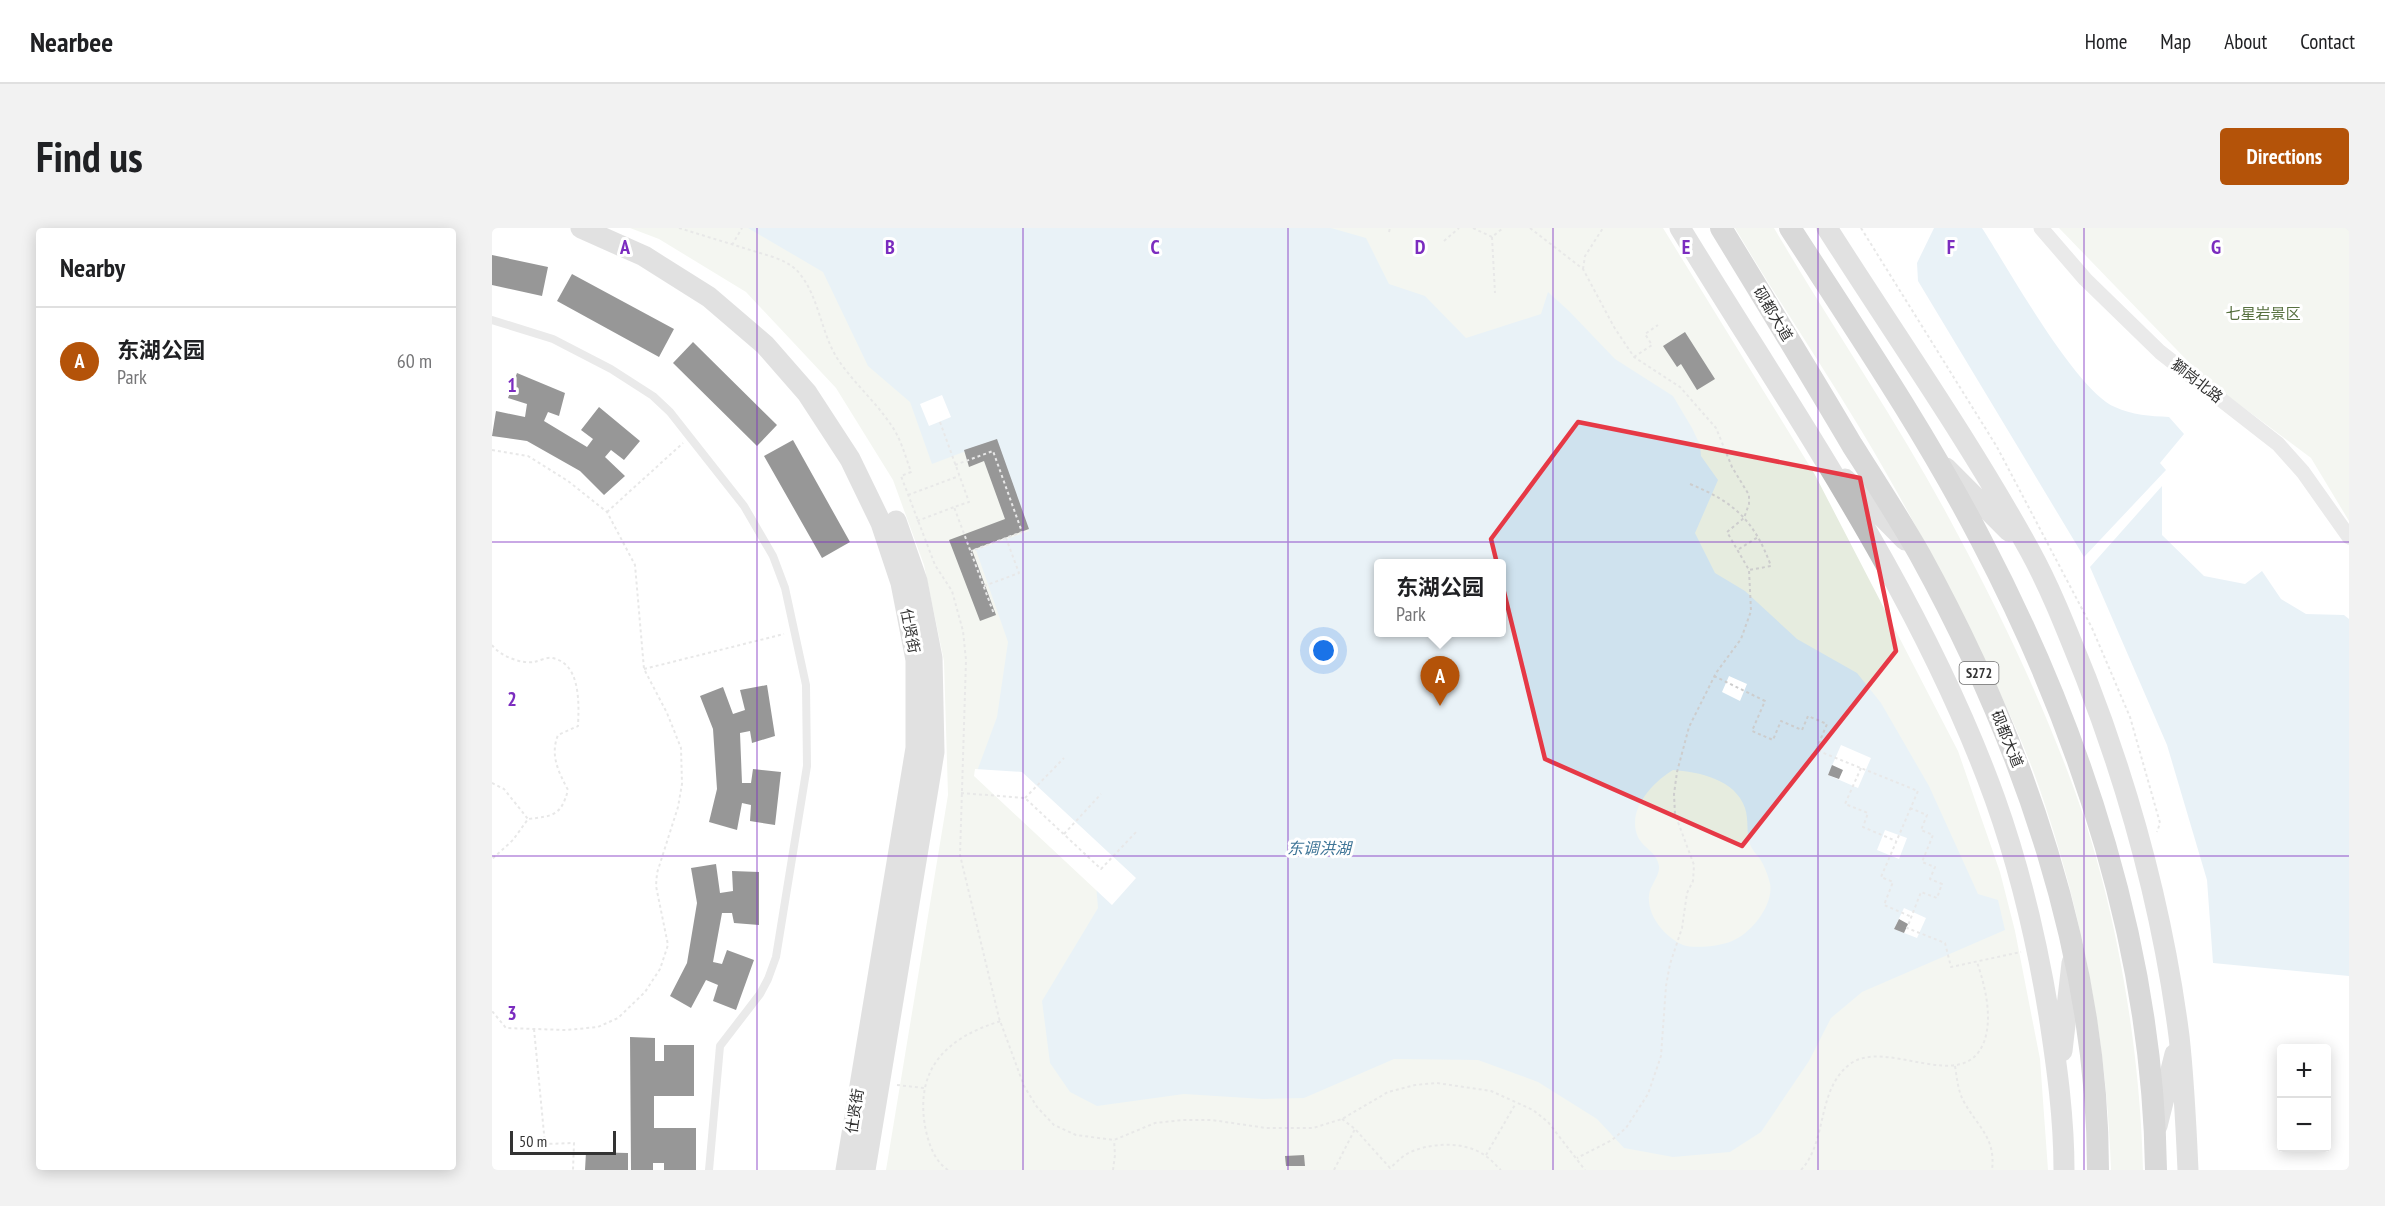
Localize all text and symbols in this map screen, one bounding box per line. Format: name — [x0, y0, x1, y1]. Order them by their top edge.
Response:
text: Nearbee — [30, 23, 113, 60]
text: Home — [2085, 28, 2127, 55]
text: Map — [2160, 28, 2191, 55]
text: About — [2224, 28, 2267, 55]
text: Contact — [2300, 28, 2355, 55]
button: Directions — [2220, 128, 2349, 185]
text: Find us — [36, 129, 143, 184]
text: A — [619, 234, 631, 260]
text: B — [885, 234, 895, 260]
text: C — [1150, 234, 1160, 260]
text: D — [1415, 234, 1426, 260]
text: E — [1682, 234, 1690, 260]
text: F — [1947, 234, 1955, 260]
text: G — [2211, 234, 2221, 260]
text: Nearby — [60, 251, 125, 284]
street label: 砚都大道 — [1750, 283, 1797, 344]
park label: 七星岩景区 — [2225, 304, 2301, 323]
text: 东湖公园 — [117, 336, 205, 364]
text: A — [74, 348, 85, 374]
text: 60 m — [397, 348, 432, 374]
street label: 獅岗北路 — [2168, 355, 2227, 407]
text: Park — [117, 364, 147, 390]
text: 1 — [507, 372, 517, 398]
popup — [1374, 559, 1506, 637]
text: 东湖公园 — [1396, 573, 1484, 601]
text: Park — [1396, 601, 1426, 627]
street label: 仕贤街 — [897, 607, 924, 655]
your location — [1309, 636, 1338, 665]
pin: A — [1420, 656, 1460, 706]
road number: S272 — [1960, 662, 1998, 684]
text: 2 — [507, 686, 517, 712]
street label: 砚都大道 — [1987, 707, 2028, 770]
water label: 东调洪湖 — [1287, 838, 1354, 858]
text: 3 — [507, 1000, 517, 1026]
map controls — [2277, 1044, 2331, 1152]
button: + — [2277, 1044, 2331, 1098]
street label: 仕贤街 — [842, 1087, 867, 1135]
button: − — [2277, 1098, 2331, 1152]
scale bar — [510, 1128, 616, 1156]
text: 50 m — [519, 1131, 547, 1151]

